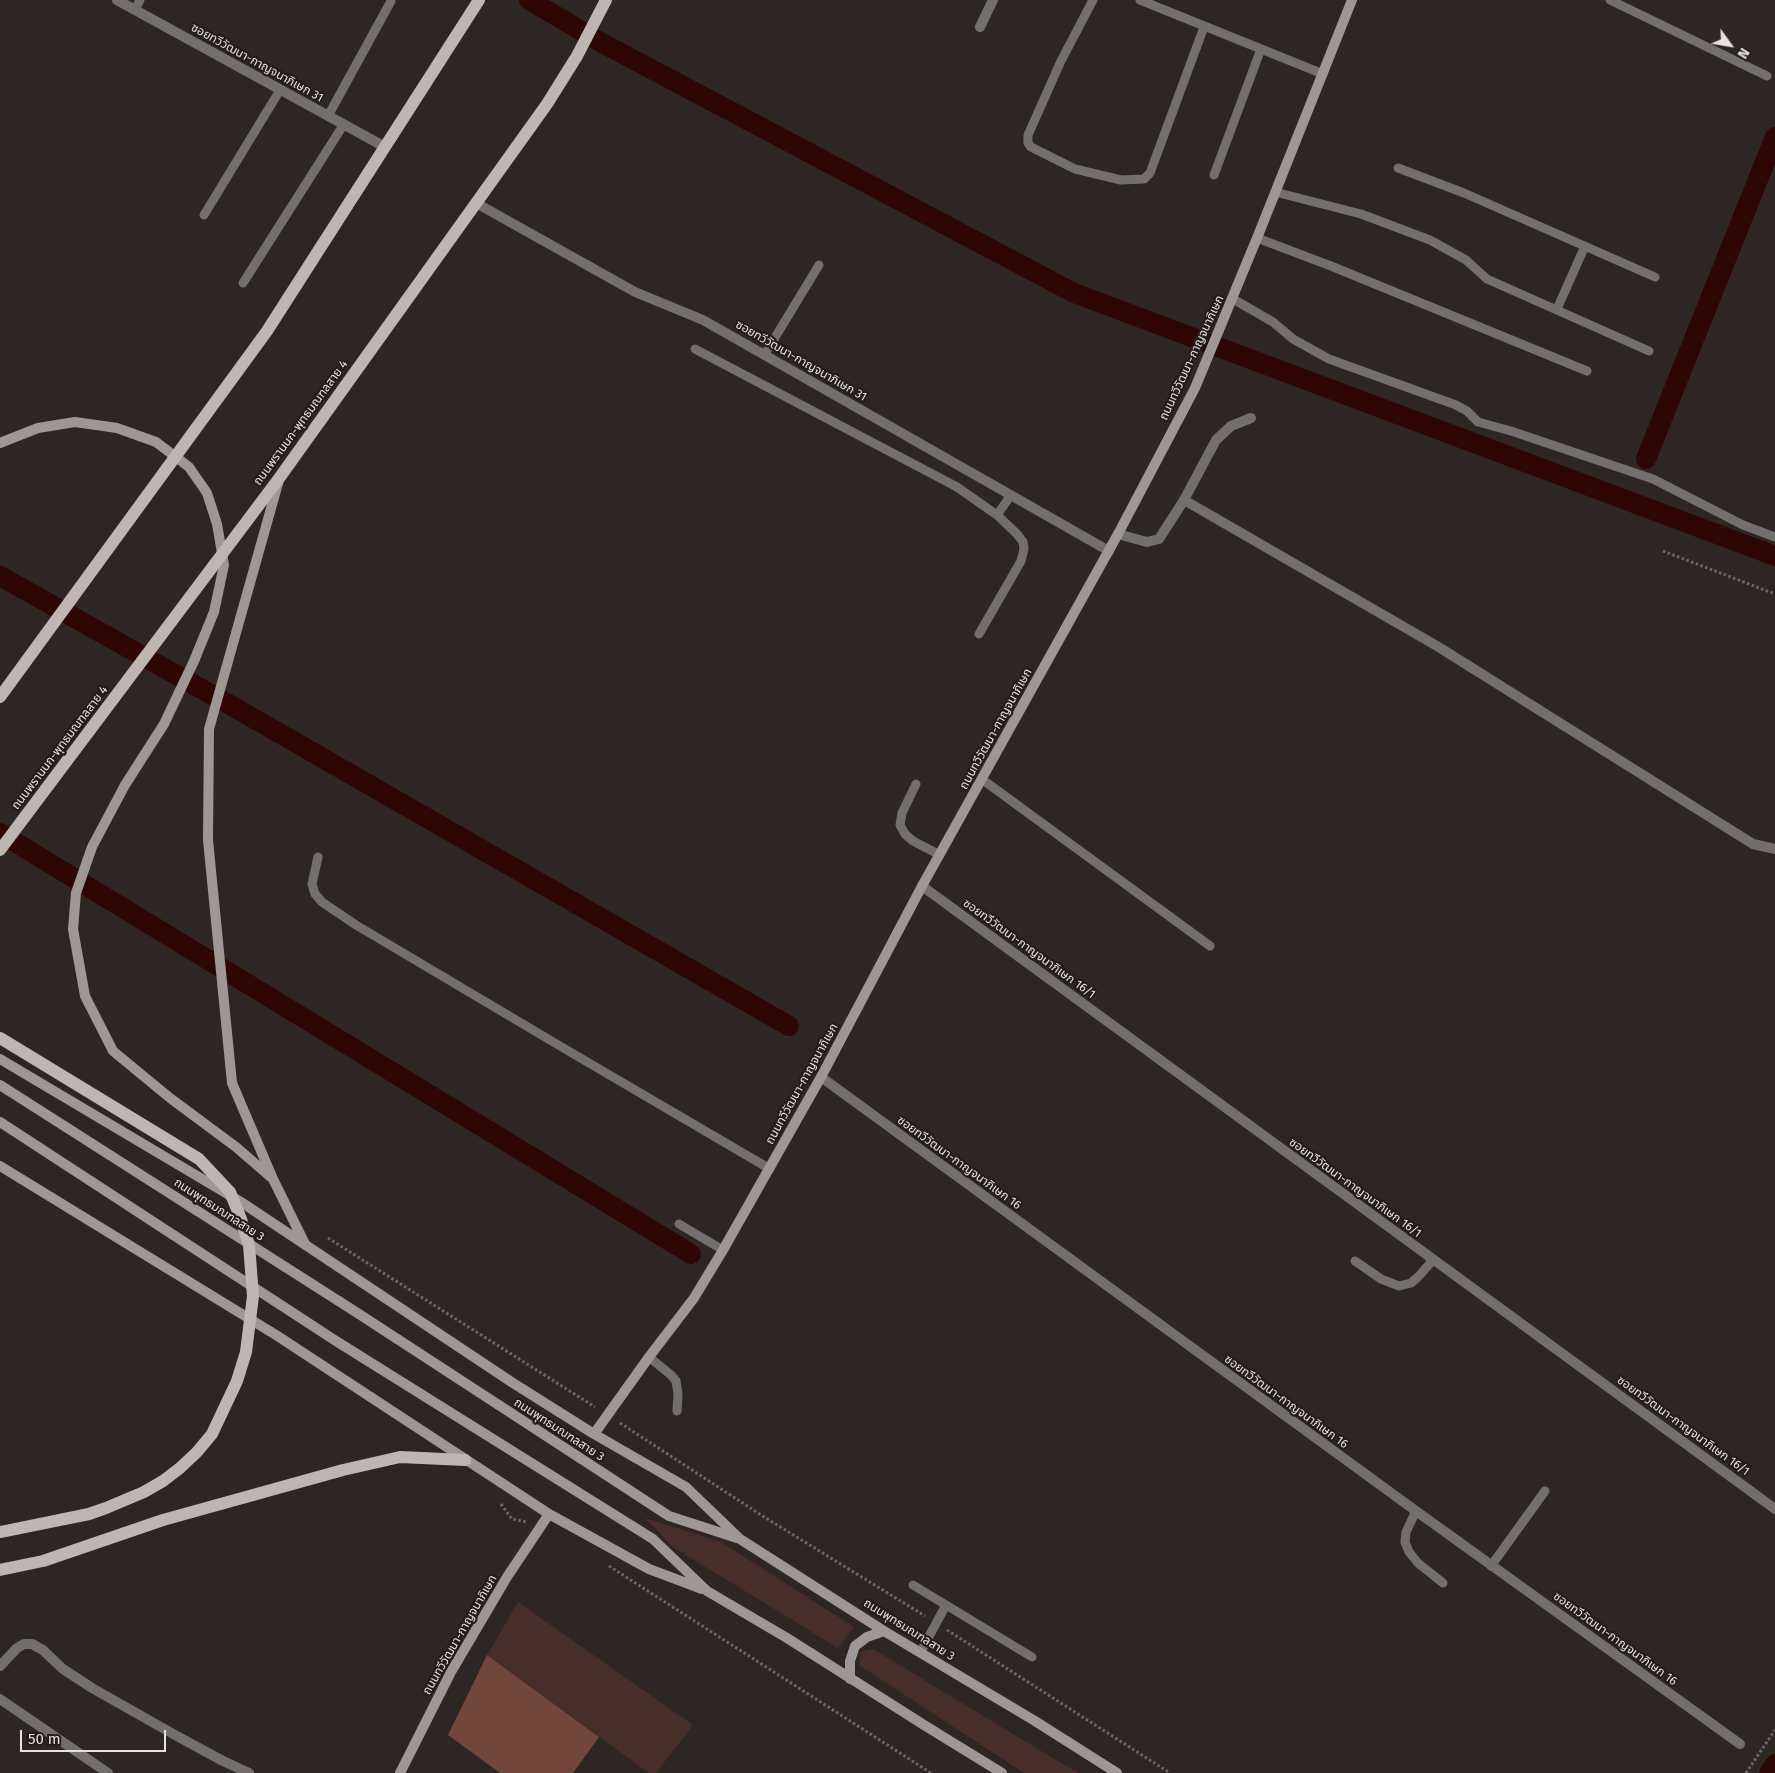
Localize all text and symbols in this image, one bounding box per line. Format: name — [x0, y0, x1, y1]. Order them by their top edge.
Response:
north arrow — [1705, 20, 1755, 70]
street label: ซอยทวีวัฒนา-กาญจนาภิเษก 31 — [188, 21, 326, 105]
text: N — [1733, 45, 1753, 62]
street label: ถนนทวีวัฒนา-กาญจนาภิเษก — [1157, 293, 1227, 423]
street label: ซอยทวีวัฒนา-กาญจนาภิเษก 31 — [733, 318, 869, 404]
street label: ถนนพรานนก-พุทธมณฑลสาย 4 — [251, 358, 351, 488]
street label: ถนนทวีวัฒนา-กาญจนาภิเษก — [957, 666, 1035, 792]
street label: ถนนพรานนก-พุทธมณฑลสาย 4 — [9, 683, 111, 813]
street label: ซอยทวีวัฒนา-กาญจนาภิเษก 16/1 — [960, 896, 1098, 1002]
street label: ถนนทวีวัฒนา-กาญจนาภิเษก — [763, 1021, 841, 1147]
street label: ซอยทวีวัฒนา-กาญจนาภิเษก 16 — [894, 1113, 1024, 1213]
street label: ซอยทวีวัฒนา-กาญจนาภิเษก 16/1 — [1286, 1135, 1424, 1241]
street label: ถนนพุทธมณฑลสาย 3 — [171, 1175, 267, 1245]
street label: ซอยทวีวัฒนา-กาญจนาภิเษก 16 — [1221, 1352, 1351, 1452]
street label: ซอยทวีวัฒนา-กาญจนาภิเษก 16/1 — [1614, 1373, 1752, 1479]
street label: ถนนพุทธมณฑลสาย 3 — [511, 1395, 607, 1465]
street label: ถนนทวีวัฒนา-กาญจนาภิเษก — [420, 1572, 500, 1698]
street label: ซอยทวีวัฒนา-กาญจนาภิเษก 16 — [1550, 1589, 1680, 1689]
street label: ถนนพุทธมณฑลสาย 3 — [861, 1596, 957, 1664]
scale bar — [22, 1720, 169, 1752]
text: 50 m — [28, 1730, 61, 1748]

